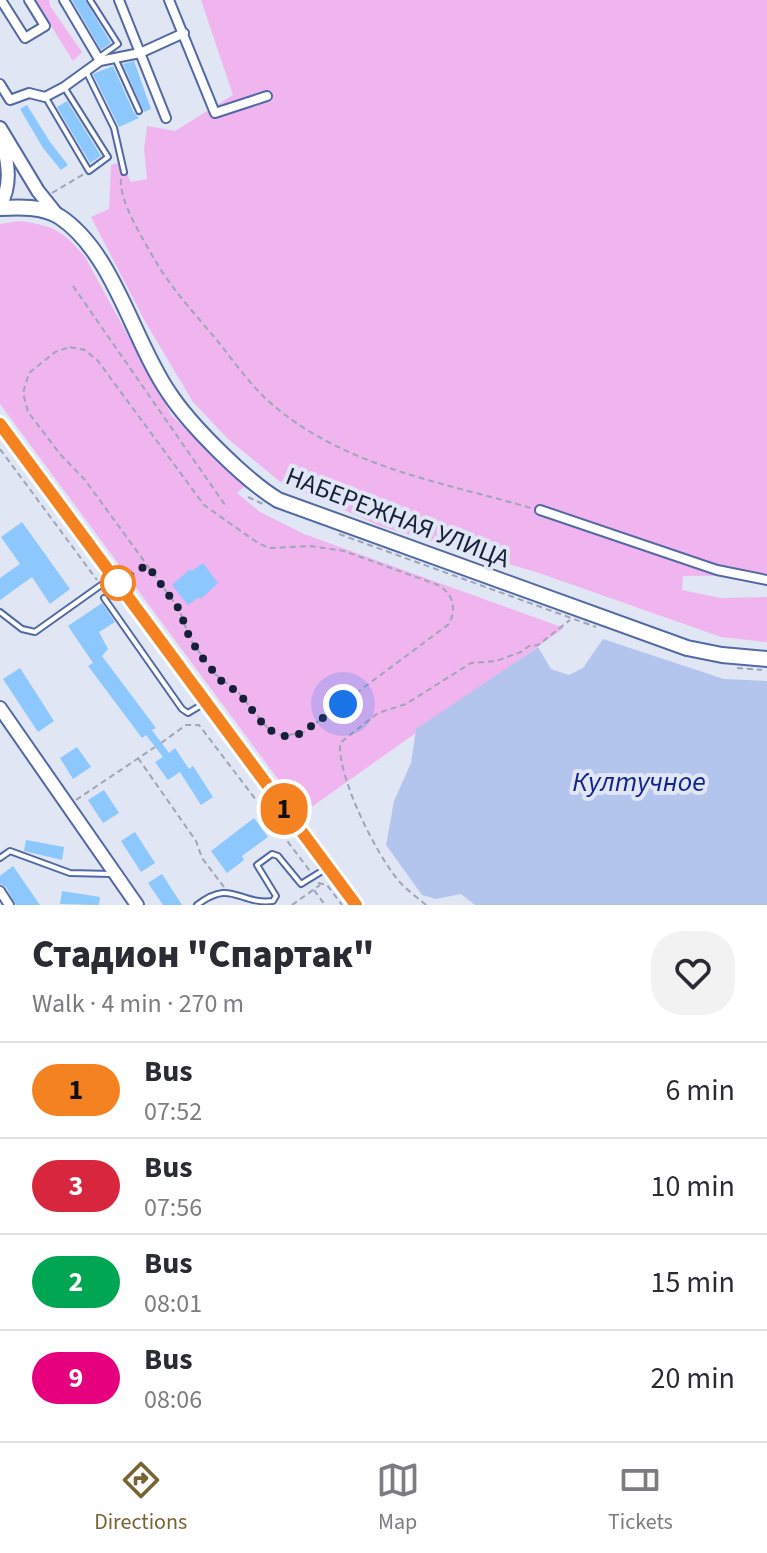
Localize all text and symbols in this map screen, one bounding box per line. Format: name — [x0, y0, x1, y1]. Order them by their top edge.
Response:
street label: НАБЕРЕЖНАЯ УЛИЦА — [280, 458, 516, 578]
unlabelled marker — [101, 566, 135, 600]
your location — [323, 684, 363, 724]
water label: Култучное — [572, 762, 706, 802]
line badge: 1 — [258, 783, 310, 835]
text: 1 — [277, 789, 291, 829]
text: Стадион "Спартак" — [32, 928, 374, 982]
button: heart — [651, 931, 735, 1015]
text: Walk · 4 min · 270 m — [32, 985, 244, 1022]
text: Bus — [144, 1050, 192, 1093]
text: 6 min — [665, 1069, 735, 1112]
text: 1 — [69, 1070, 83, 1110]
text: 07:52 — [144, 1093, 202, 1130]
text: Bus — [144, 1146, 192, 1189]
text: 10 min — [651, 1165, 735, 1208]
text: 3 — [69, 1166, 83, 1206]
text: 07:56 — [144, 1189, 202, 1226]
text: Bus — [144, 1242, 192, 1285]
text: 15 min — [651, 1261, 735, 1304]
text: 2 — [69, 1262, 83, 1302]
text: 08:01 — [144, 1285, 202, 1322]
text: Bus — [144, 1338, 192, 1381]
text: 20 min — [651, 1357, 735, 1400]
text: 9 — [69, 1358, 83, 1398]
text: 08:06 — [144, 1381, 202, 1418]
tab: Directions — [94, 1458, 187, 1538]
tab: Map — [376, 1458, 420, 1538]
tab: Tickets — [608, 1458, 673, 1538]

